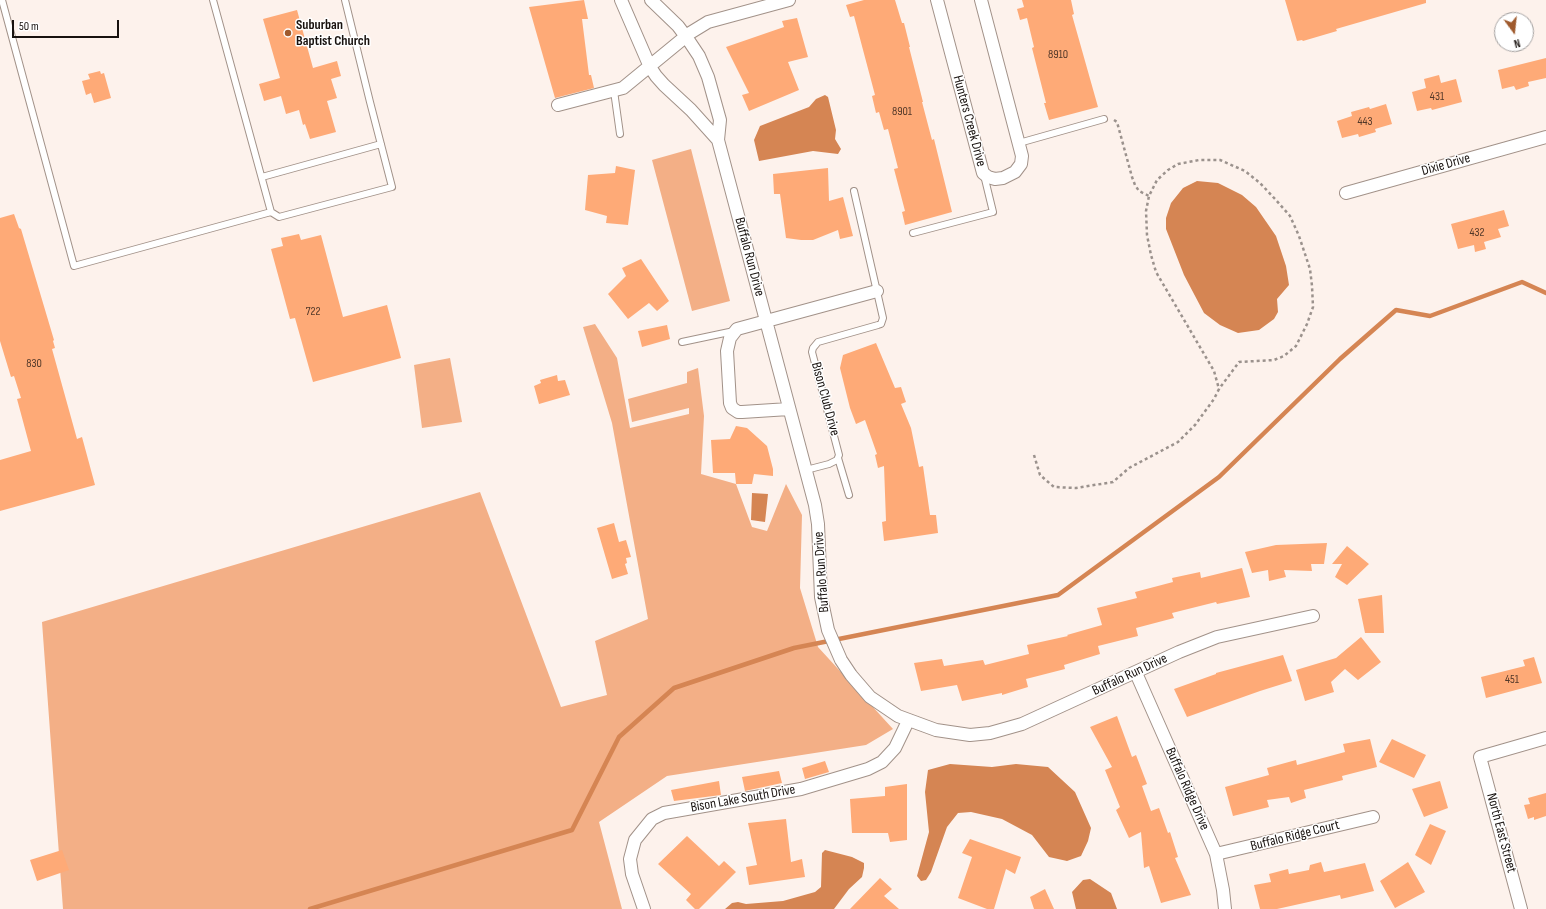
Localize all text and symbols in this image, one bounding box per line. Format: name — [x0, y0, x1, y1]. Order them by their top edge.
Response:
scale bar — [14, 12, 121, 38]
north arrow — [1494, 12, 1534, 52]
place label: Suburban Baptist Church — [296, 17, 370, 50]
text: 50 m — [19, 19, 39, 34]
marker: Suburban Baptist Church — [283, 28, 293, 38]
text: N — [1512, 36, 1521, 50]
house number: 8910 — [1048, 48, 1068, 62]
street label: Hunters Creek Drive — [949, 74, 989, 168]
house number: 431 — [1430, 90, 1444, 104]
house number: 8901 — [892, 105, 912, 119]
house number: 443 — [1357, 115, 1373, 129]
street label: Dixie Drive — [1420, 150, 1472, 180]
street label: Buffalo Run Drive — [730, 216, 768, 298]
house number: 432 — [1469, 226, 1485, 240]
house number: 722 — [306, 305, 320, 319]
house number: 830 — [26, 357, 42, 371]
street label: Bison Club Drive — [807, 360, 843, 438]
street label: Buffalo Run Drive — [811, 531, 833, 613]
street label: Buffalo Run Drive — [1090, 650, 1170, 700]
house number: 451 — [1505, 673, 1519, 687]
street label: Buffalo Ridge Drive — [1161, 745, 1213, 833]
street label: Bison Lake South Drive — [689, 782, 797, 816]
street label: North East Street — [1482, 791, 1520, 875]
street label: Buffalo Ridge Court — [1249, 817, 1341, 855]

